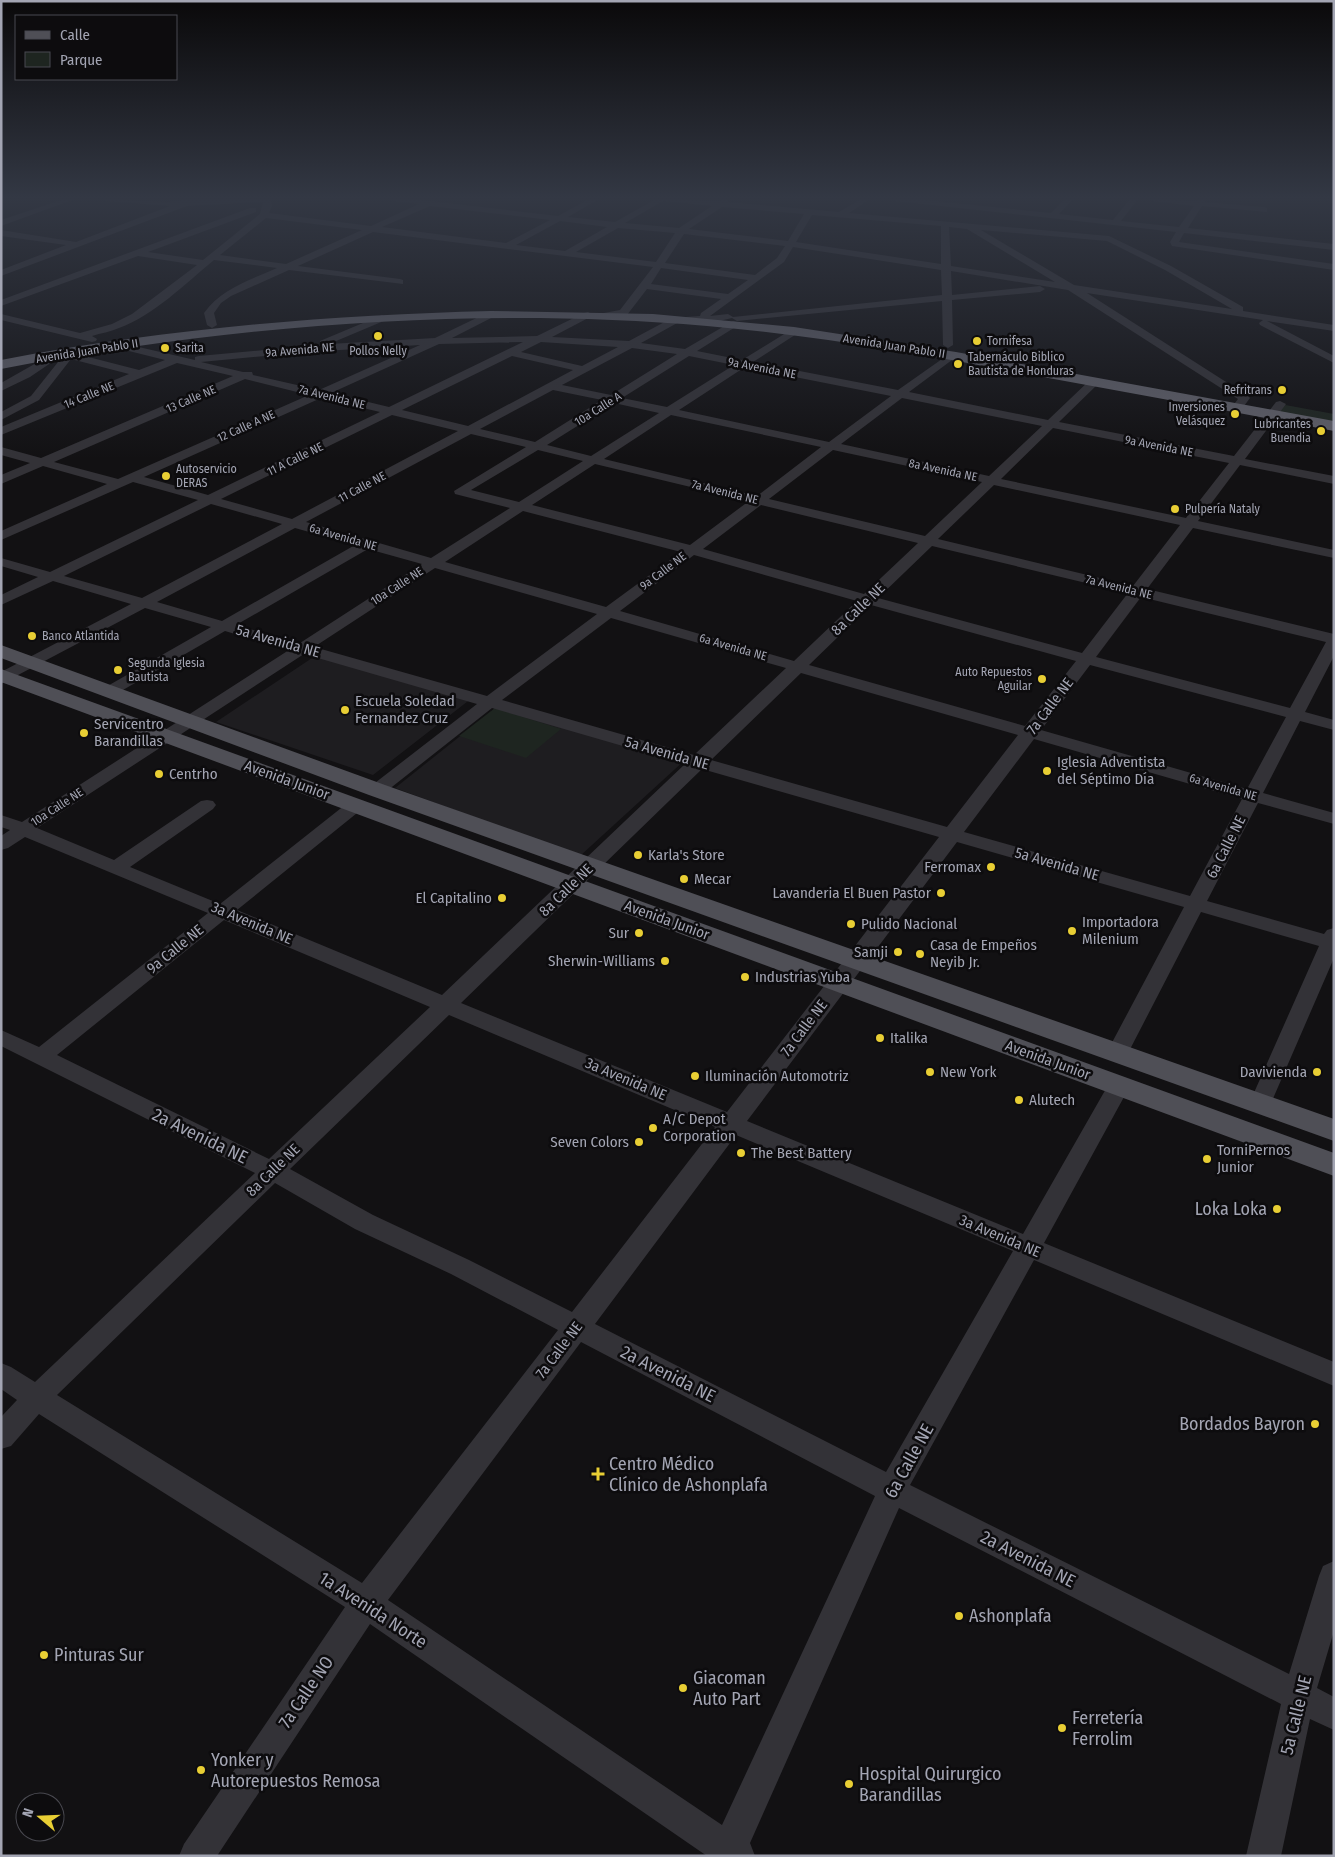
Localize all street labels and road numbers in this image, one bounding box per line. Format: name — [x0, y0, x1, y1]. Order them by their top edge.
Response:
street label: Avenida Juan Pablo II — [842, 331, 946, 361]
street label: Avenida Juan Pablo II — [35, 336, 139, 366]
street label: 9a Avenida NE — [265, 340, 336, 360]
street label: 9a Avenida NE — [727, 355, 798, 382]
street label: 14 Calle NE — [62, 378, 117, 411]
street label: 13 Calle NE — [164, 382, 218, 416]
street label: 7a Avenida NE — [297, 382, 367, 412]
street label: 10a Calle A — [572, 389, 625, 429]
street label: 12 Calle A NE — [215, 407, 277, 445]
street label: 9a Avenida NE — [1124, 433, 1195, 460]
street label: 11 A Calle NE — [265, 439, 326, 479]
street label: 8a Avenida NE — [907, 456, 979, 484]
street label: 11 Calle NE — [336, 469, 388, 505]
street label: 7a Avenida NE — [690, 477, 760, 507]
street label: 6a Avenida NE — [308, 521, 379, 553]
street label: 9a Calle NE — [637, 549, 689, 593]
street label: 10a Calle NE — [368, 564, 426, 608]
street label: 7a Avenida NE — [1084, 572, 1154, 602]
street label: 8a Calle NE — [827, 579, 889, 639]
street label: 5a Avenida NE — [234, 620, 322, 662]
street label: 6a Avenida NE — [698, 631, 769, 663]
street label: 7a Calle NE — [1023, 674, 1077, 738]
street label: 5a Avenida NE — [623, 732, 711, 774]
street label: Avenida Junior — [242, 756, 333, 804]
street label: 6a Avenida NE — [1188, 771, 1259, 803]
street label: 10a Calle NE — [28, 785, 86, 829]
street label: 6a Calle NE — [1203, 813, 1249, 881]
street label: 5a Avenida NE — [1013, 843, 1101, 885]
street label: 8a Calle NE — [535, 860, 597, 920]
street label: Avenida Junior — [622, 896, 713, 944]
street label: 3a Avenida NE — [209, 898, 295, 948]
street label: 9a Calle NE — [143, 921, 207, 977]
street label: 7a Calle NE — [777, 996, 831, 1060]
street label: Avenida Junior — [1003, 1036, 1094, 1084]
street label: 3a Avenida NE — [583, 1054, 669, 1104]
street label: 2a Avenida NE — [149, 1103, 251, 1169]
street label: 8a Calle NE — [242, 1140, 304, 1200]
street label: 3a Avenida NE — [957, 1211, 1043, 1261]
street label: 7a Calle NE — [532, 1318, 586, 1382]
street label: 2a Avenida NE — [617, 1341, 719, 1407]
street label: 6a Calle NE — [880, 1420, 938, 1502]
street label: 2a Avenida NE — [977, 1526, 1079, 1592]
street label: 1a Avenida Norte — [315, 1567, 431, 1653]
street label: 7a Calle NO — [274, 1652, 338, 1732]
street label: 5a Calle NE — [1276, 1673, 1316, 1757]

